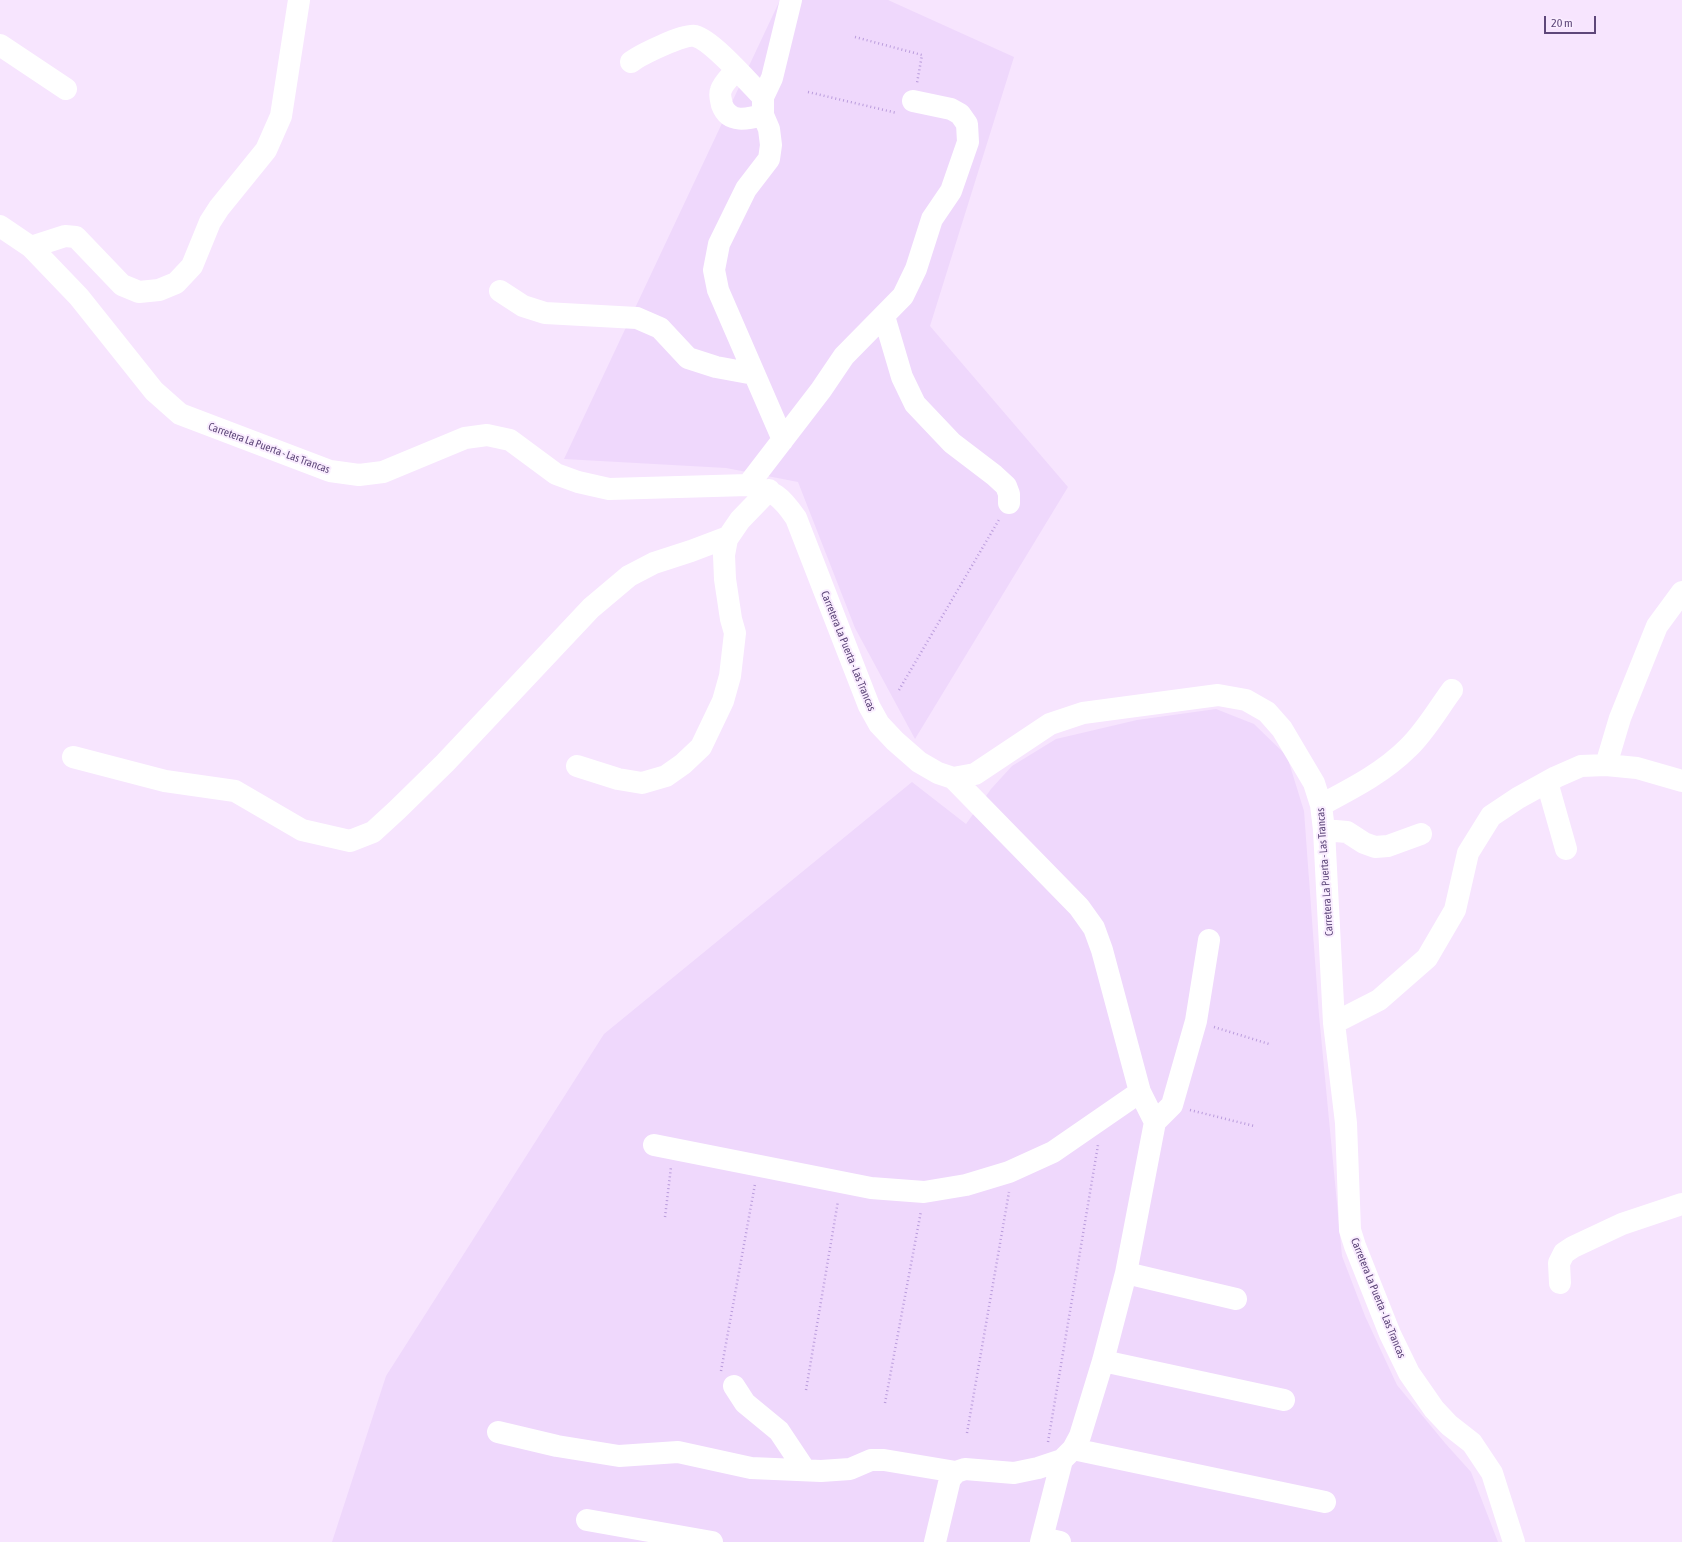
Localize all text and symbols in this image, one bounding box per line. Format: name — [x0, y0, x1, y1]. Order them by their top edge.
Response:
scale bar — [1546, 8, 1598, 34]
text: 20 m — [1551, 16, 1573, 30]
street label: Carretera La Puerta - Las Trancas — [206, 420, 332, 476]
street label: Carretera La Puerta - Las Trancas — [818, 589, 878, 713]
street label: Carretera La Puerta - Las Trancas — [1314, 807, 1336, 937]
street label: Carretera La Puerta - Las Trancas — [1348, 1236, 1408, 1360]

